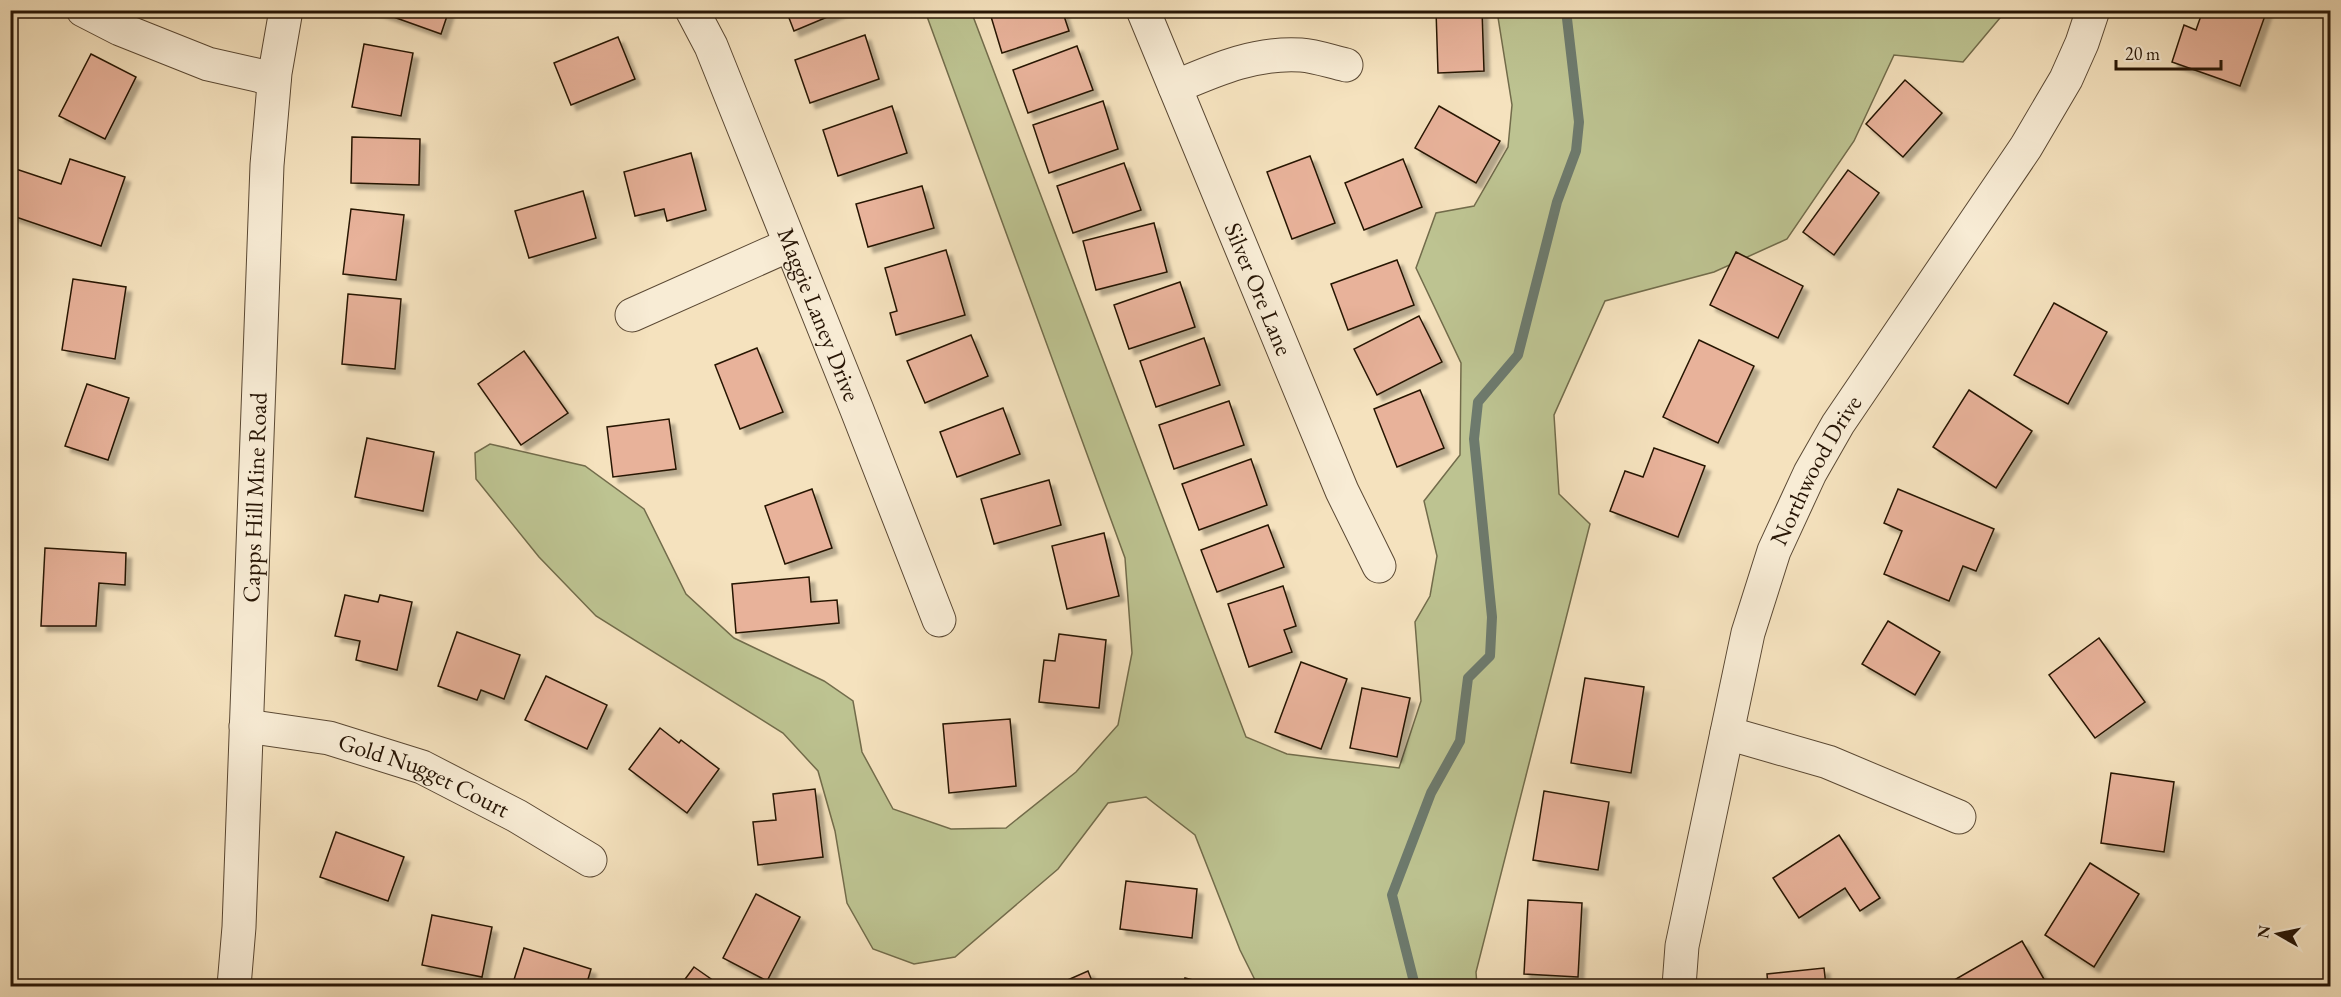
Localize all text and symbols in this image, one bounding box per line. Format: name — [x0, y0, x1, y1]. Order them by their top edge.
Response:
scale bar — [2116, 33, 2221, 71]
text: 20 m — [2125, 42, 2160, 65]
street label: Silver Ore Lane — [1218, 218, 1300, 360]
street label: Maggie Laney Drive — [771, 223, 868, 405]
street label: Northwood Drive — [1763, 389, 1868, 550]
street label: Capps Hill Mine Road — [235, 391, 274, 603]
street label: Gold Nugget Court — [335, 726, 515, 825]
north arrow — [2248, 904, 2308, 964]
text: N — [2252, 924, 2275, 940]

